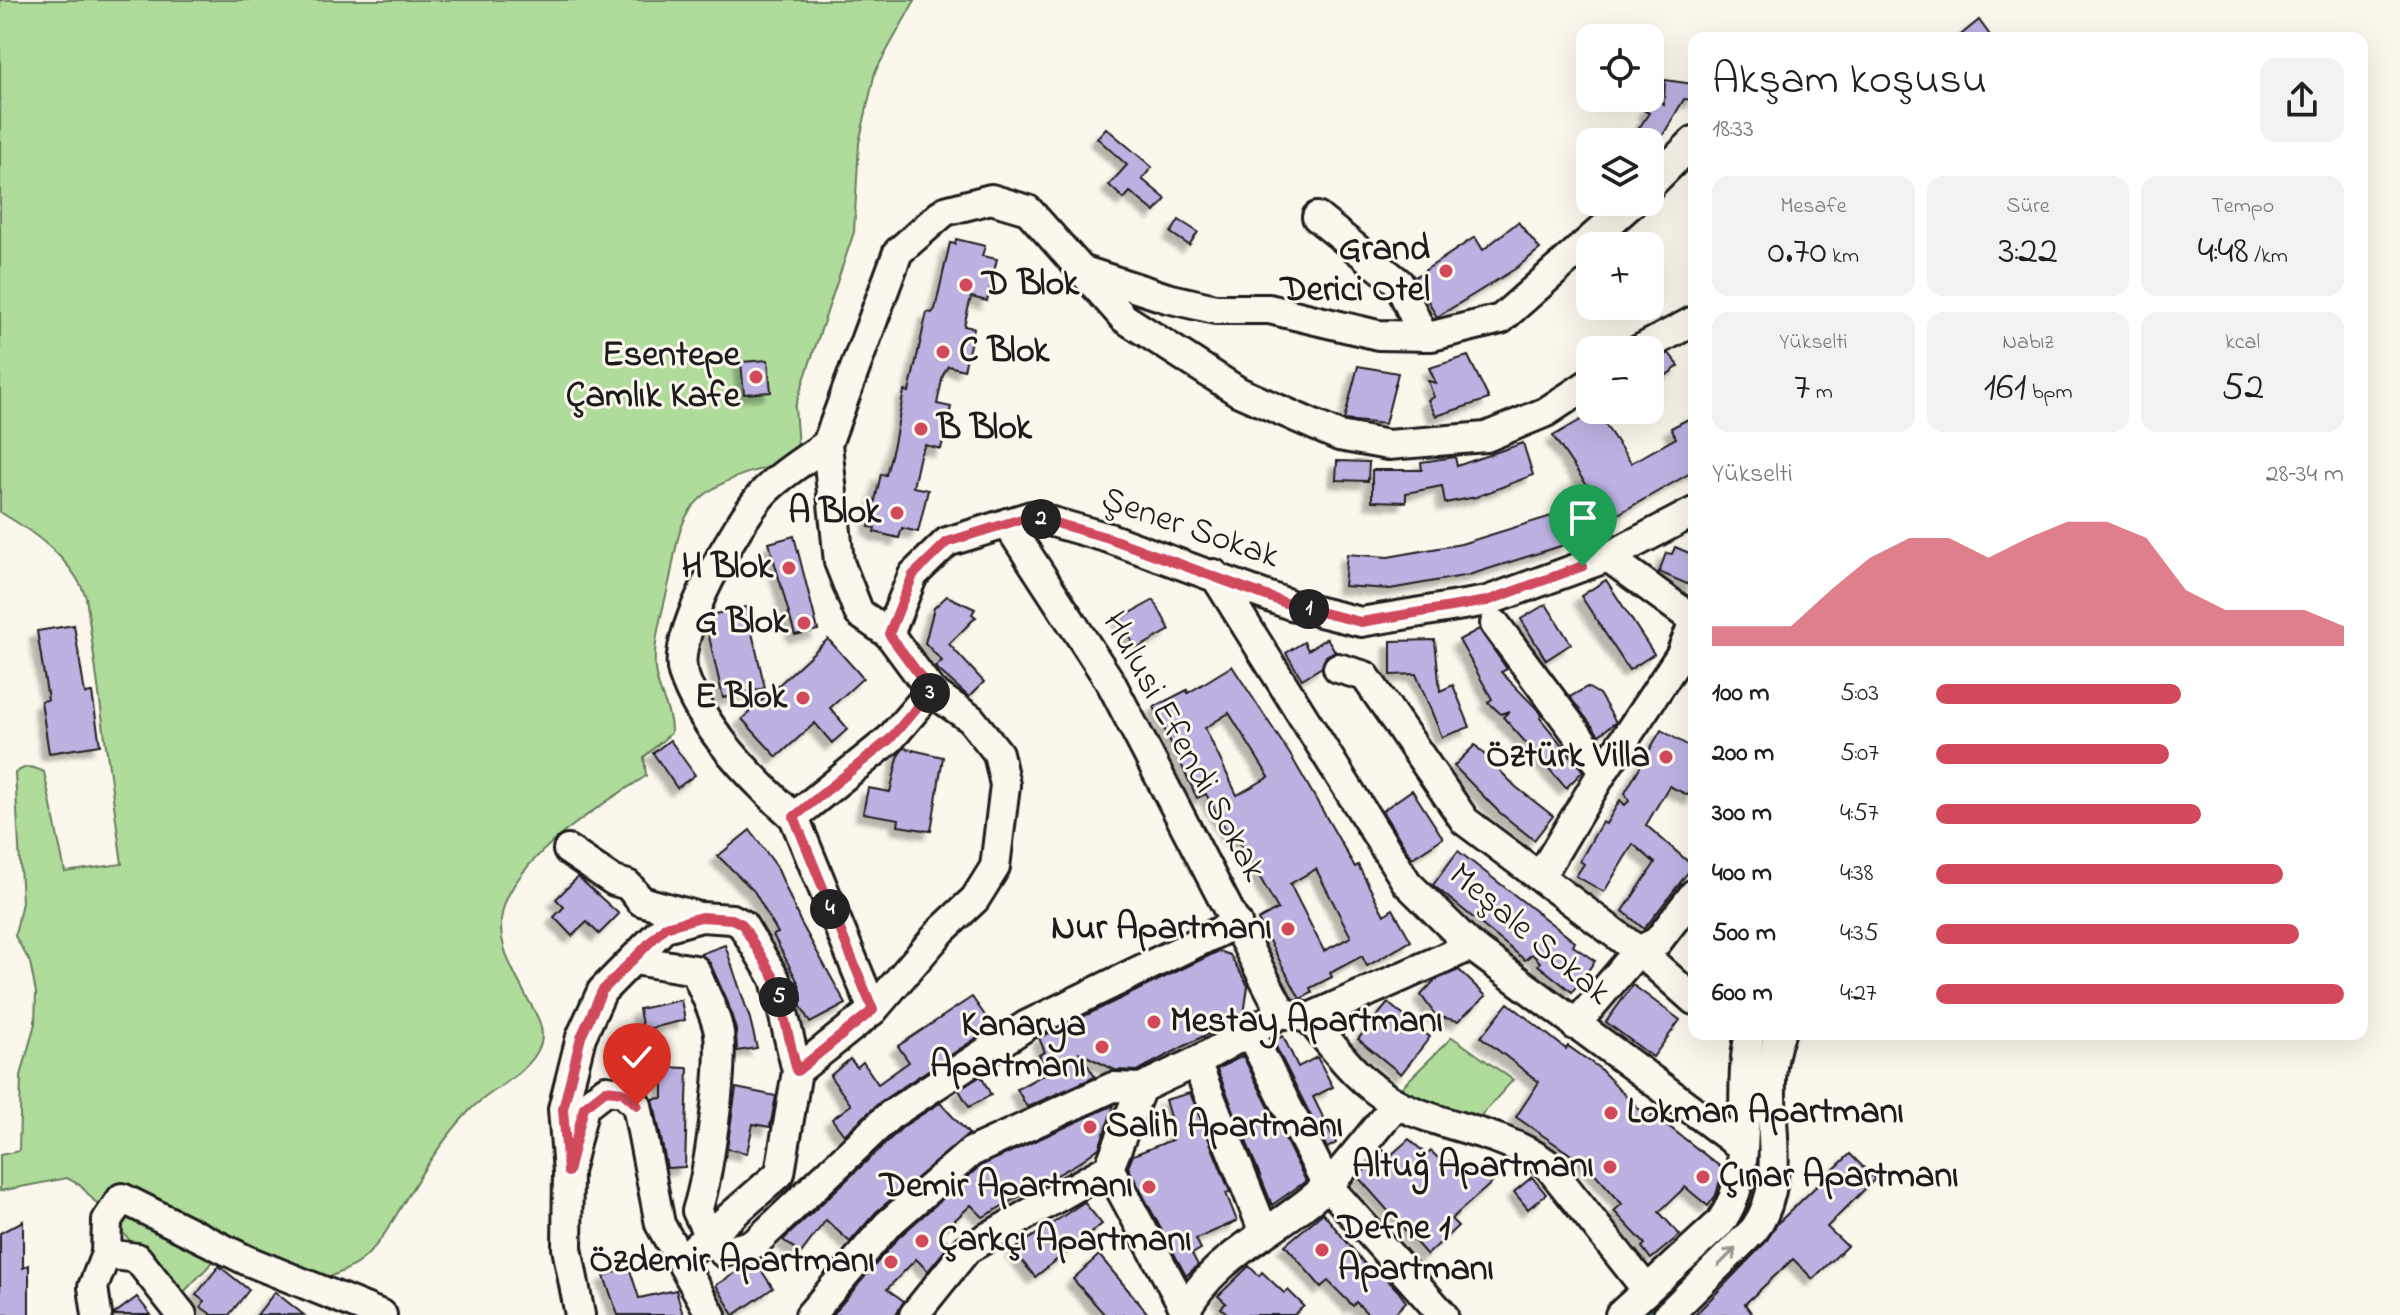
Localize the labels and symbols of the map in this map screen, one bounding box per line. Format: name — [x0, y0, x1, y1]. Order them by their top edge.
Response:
place label: Grand Derici Otel — [1278, 224, 1431, 318]
place label: D Blok — [980, 259, 1080, 312]
marker: Grand Derici Otel — [1437, 262, 1455, 280]
marker: D Blok — [957, 276, 975, 294]
place label: C Blok — [959, 326, 1051, 379]
place label: Esentepe Çamlık Kafe — [566, 330, 741, 424]
marker: C Blok — [934, 343, 952, 361]
marker: Esentepe Çamlık Kafe — [747, 368, 765, 386]
place label: B Blok — [935, 403, 1033, 456]
marker: B Blok — [912, 420, 930, 438]
street label: Şener Sokak — [1094, 474, 1286, 584]
pin — [1549, 484, 1617, 566]
place label: A Blok — [788, 487, 882, 540]
pin: 2 — [1021, 499, 1061, 539]
marker: A Blok — [888, 504, 906, 522]
place label: H Blok — [682, 542, 774, 595]
marker: H Blok — [780, 559, 798, 577]
pin: 1 — [1289, 589, 1329, 629]
place label: G Blok — [695, 597, 789, 650]
street label: Hulusi Efendi Sokak — [1087, 602, 1279, 892]
marker: G Blok — [795, 614, 813, 632]
place label: E Blok — [695, 672, 788, 725]
pin: 3 — [910, 673, 950, 713]
marker: E Blok — [794, 689, 812, 707]
place label: Öztürk Villa — [1486, 731, 1650, 784]
marker: Öztürk Villa — [1657, 748, 1675, 766]
street label: Meşale Sokak — [1436, 851, 1622, 1019]
pin: 4 — [810, 889, 850, 929]
place label: Nur Apartmanı — [1051, 903, 1272, 956]
marker: Nur Apartmanı — [1279, 920, 1297, 938]
pin: 5 — [759, 977, 799, 1017]
place label: Mestay Apartmanı — [1170, 996, 1443, 1049]
place label: Kanarya Apartmanı — [930, 1000, 1086, 1094]
marker: Mestay Apartmanı — [1145, 1013, 1163, 1031]
pin — [603, 1023, 671, 1105]
marker: Kanarya Apartmanı — [1093, 1038, 1111, 1056]
place label: Lokman Apartmanı — [1627, 1087, 1904, 1140]
place label: Salih Apartmanı — [1106, 1101, 1343, 1154]
marker: Lokman Apartmanı — [1602, 1104, 1620, 1122]
marker: Salih Apartmanı — [1081, 1118, 1099, 1136]
place label: Altuğ Apartmanı — [1352, 1141, 1594, 1195]
place label: Çınar Apartmanı — [1719, 1151, 1959, 1204]
marker: Altuğ Apartmanı — [1601, 1158, 1619, 1176]
place label: Demir Apartmanı — [878, 1161, 1133, 1214]
marker: Çınar Apartmanı — [1694, 1168, 1712, 1186]
marker: Demir Apartmanı — [1140, 1178, 1158, 1196]
place label: Defne 1 Apartmanı — [1336, 1203, 1494, 1297]
place label: Çarkçı Apartmanı — [938, 1215, 1192, 1268]
marker: Çarkçı Apartmanı — [913, 1232, 931, 1250]
place label: Özdemir Apartmanı — [589, 1236, 875, 1289]
marker: Defne 1 Apartmanı — [1313, 1241, 1331, 1259]
one-way arrow — [1717, 1248, 1736, 1267]
marker: Özdemir Apartmanı — [882, 1253, 900, 1271]

